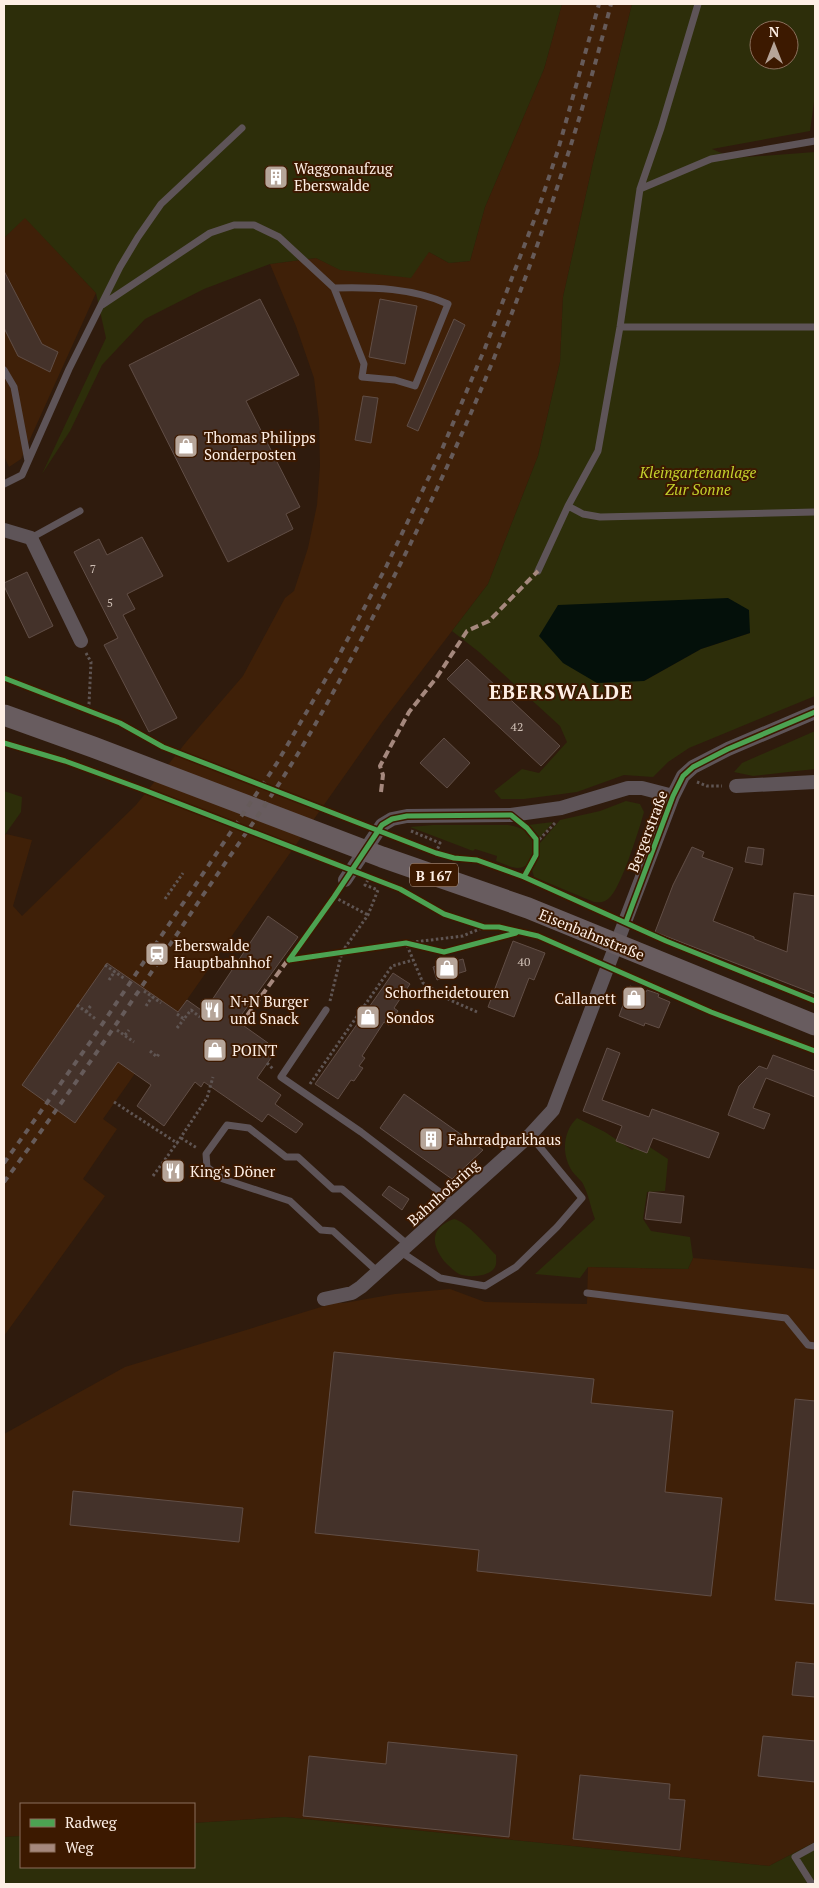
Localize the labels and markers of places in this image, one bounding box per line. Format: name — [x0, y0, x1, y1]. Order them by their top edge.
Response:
place label: Waggonaufzug Eberswalde — [294, 158, 394, 195]
building icon: Waggonaufzug Eberswalde — [263, 164, 289, 190]
place label: Thomas Philipps Sonderposten — [204, 427, 316, 464]
shop icon: Thomas Philipps Sonderposten — [173, 433, 199, 459]
place label: Eberswalde Hauptbahnhof — [174, 935, 272, 972]
station icon: Eberswalde Hauptbahnhof — [144, 941, 170, 967]
shop icon: Schorfheidetouren — [434, 955, 460, 981]
place label: Schorfheidetouren — [385, 982, 509, 1002]
shop icon: Callanett — [621, 985, 647, 1011]
place label: Callanett — [555, 988, 616, 1008]
place label: N+N Burger und Snack — [230, 991, 309, 1028]
restaurant icon: N+N Burger und Snack — [199, 997, 225, 1023]
shop icon: Sondos — [355, 1004, 381, 1030]
place label: Sondos — [386, 1007, 434, 1027]
shop icon: POINT — [202, 1037, 228, 1063]
place label: POINT — [232, 1040, 277, 1060]
building icon: Fahrradparkhaus — [418, 1126, 444, 1152]
place label: Fahrradparkhaus — [448, 1129, 561, 1149]
restaurant icon: King's Döner — [160, 1158, 186, 1184]
place label: King's Döner — [190, 1161, 275, 1181]

